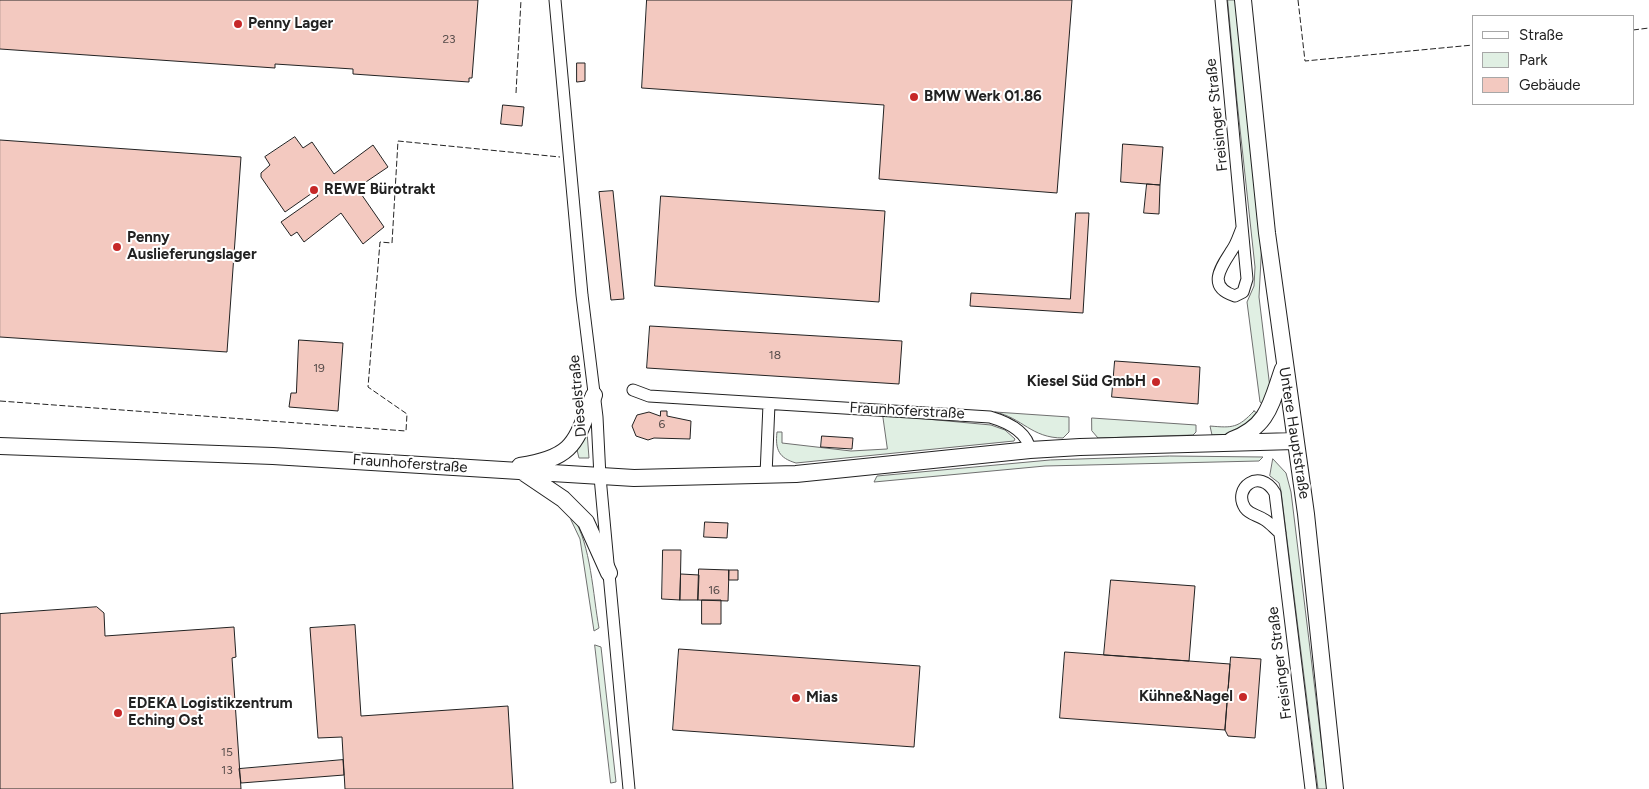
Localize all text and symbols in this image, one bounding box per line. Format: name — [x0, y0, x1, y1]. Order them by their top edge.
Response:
place label: Penny Lager — [248, 15, 333, 33]
legend — [1472, 15, 1634, 105]
marker: Penny Lager — [232, 18, 244, 30]
text: Straße — [1519, 26, 1563, 44]
house number: 23 — [442, 32, 456, 46]
text: Park — [1519, 51, 1548, 69]
street label: Freisinger Straße — [1202, 58, 1232, 172]
text: Gebäude — [1519, 76, 1580, 94]
place label: BMW Werk 01.86 — [924, 88, 1042, 106]
marker: BMW Werk 01.86 — [908, 91, 920, 103]
place label: REWE Bürotrakt — [324, 181, 436, 199]
marker: REWE Bürotrakt — [308, 184, 320, 196]
place label: Penny Auslieferungslager — [127, 229, 257, 264]
marker: Penny Auslieferungslager — [111, 241, 123, 253]
house number: 18 — [769, 348, 781, 362]
street label: Dieselstraße — [565, 354, 591, 438]
house number: 19 — [313, 361, 325, 375]
street label: Untere Hauptstraße — [1275, 366, 1313, 500]
place label: Kiesel Süd GmbH — [1027, 373, 1146, 391]
marker: Kiesel Süd GmbH — [1150, 376, 1162, 388]
street label: Fraunhoferstraße — [849, 399, 965, 423]
house number: 6 — [659, 417, 665, 431]
street label: Fraunhoferstraße — [352, 451, 468, 477]
house number: 16 — [708, 583, 720, 597]
street label: Freisinger Straße — [1264, 606, 1296, 720]
place label: Kühne&Nagel — [1139, 688, 1233, 706]
place label: Mias — [806, 689, 838, 707]
marker: Kühne&Nagel — [1237, 691, 1249, 703]
marker: Mias — [790, 692, 802, 704]
place label: EDEKA Logistikzentrum Eching Ost — [128, 695, 292, 730]
marker: EDEKA Logistikzentrum Eching Ost — [112, 707, 124, 719]
house number: 15 — [221, 745, 233, 759]
house number: 13 — [221, 763, 233, 777]

